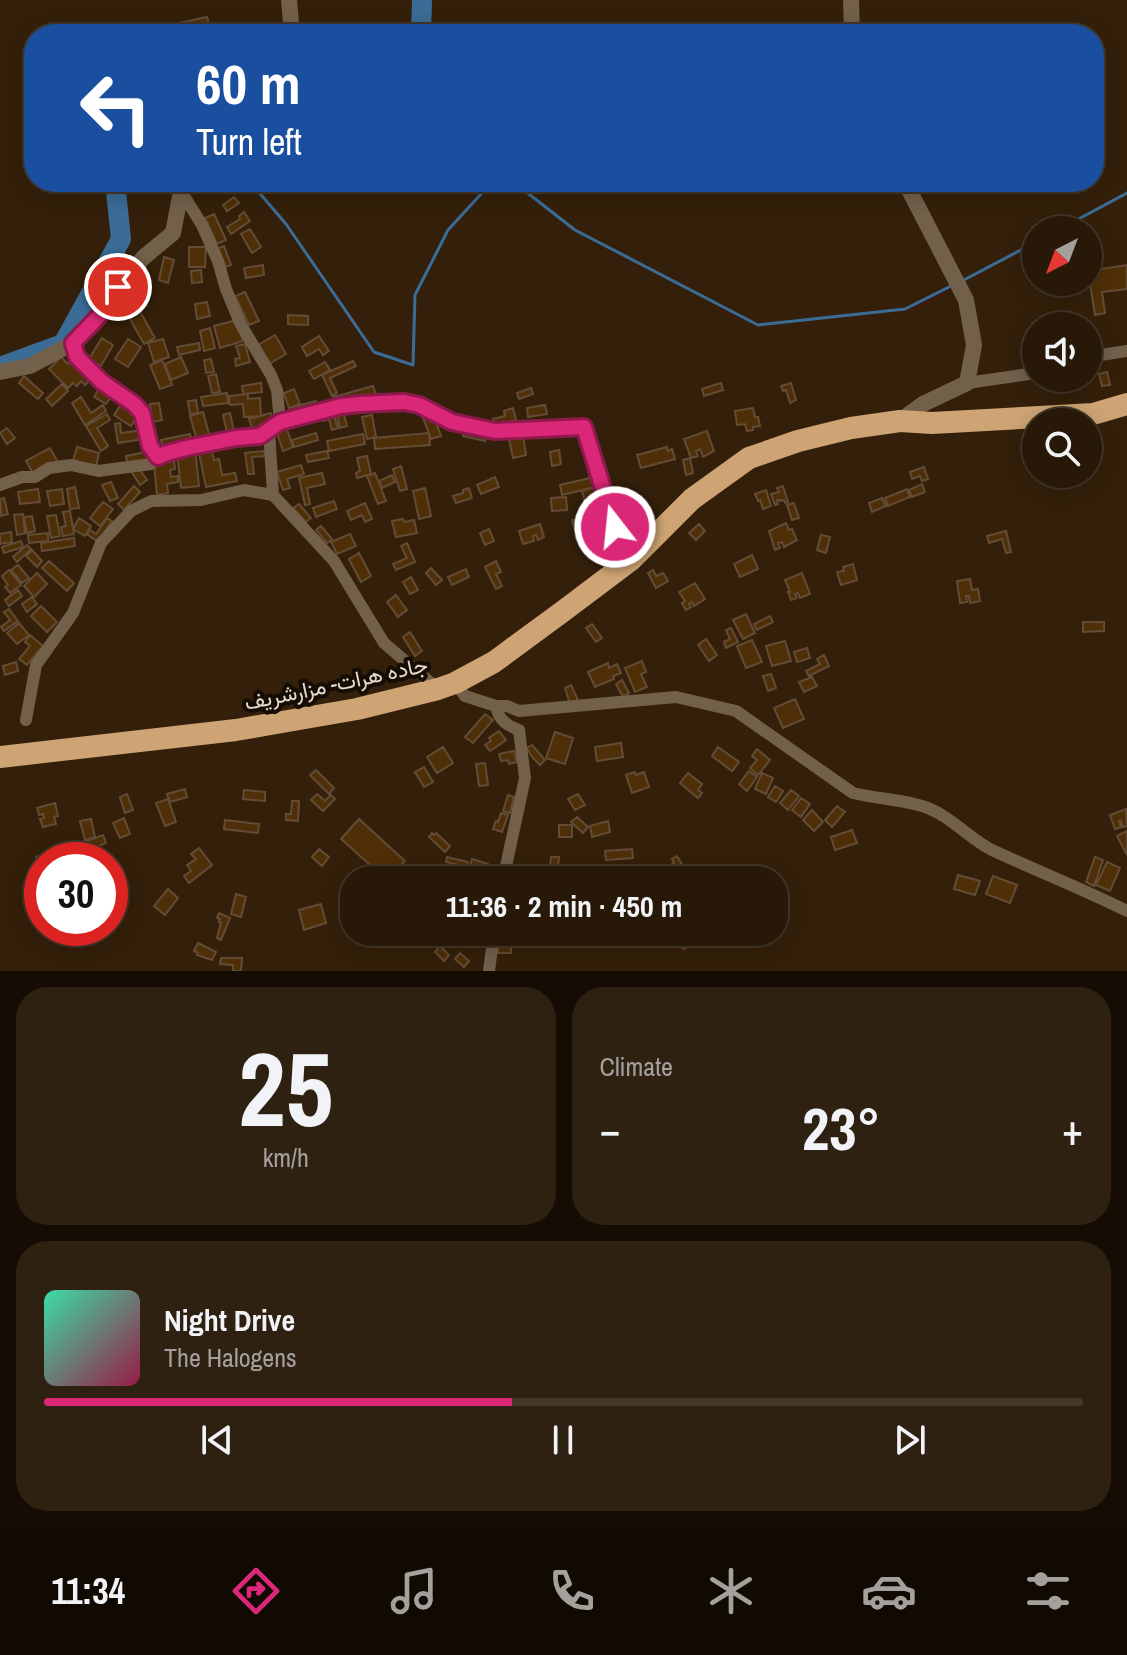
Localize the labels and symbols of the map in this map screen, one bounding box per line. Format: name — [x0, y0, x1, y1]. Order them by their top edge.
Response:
north arrow — [1022, 216, 1102, 296]
pin — [84, 253, 152, 321]
position arrow — [573, 485, 657, 569]
street label: جاده هرات- مزارشریف — [242, 649, 430, 717]
speed limit sign: 30 — [24, 842, 128, 946]

